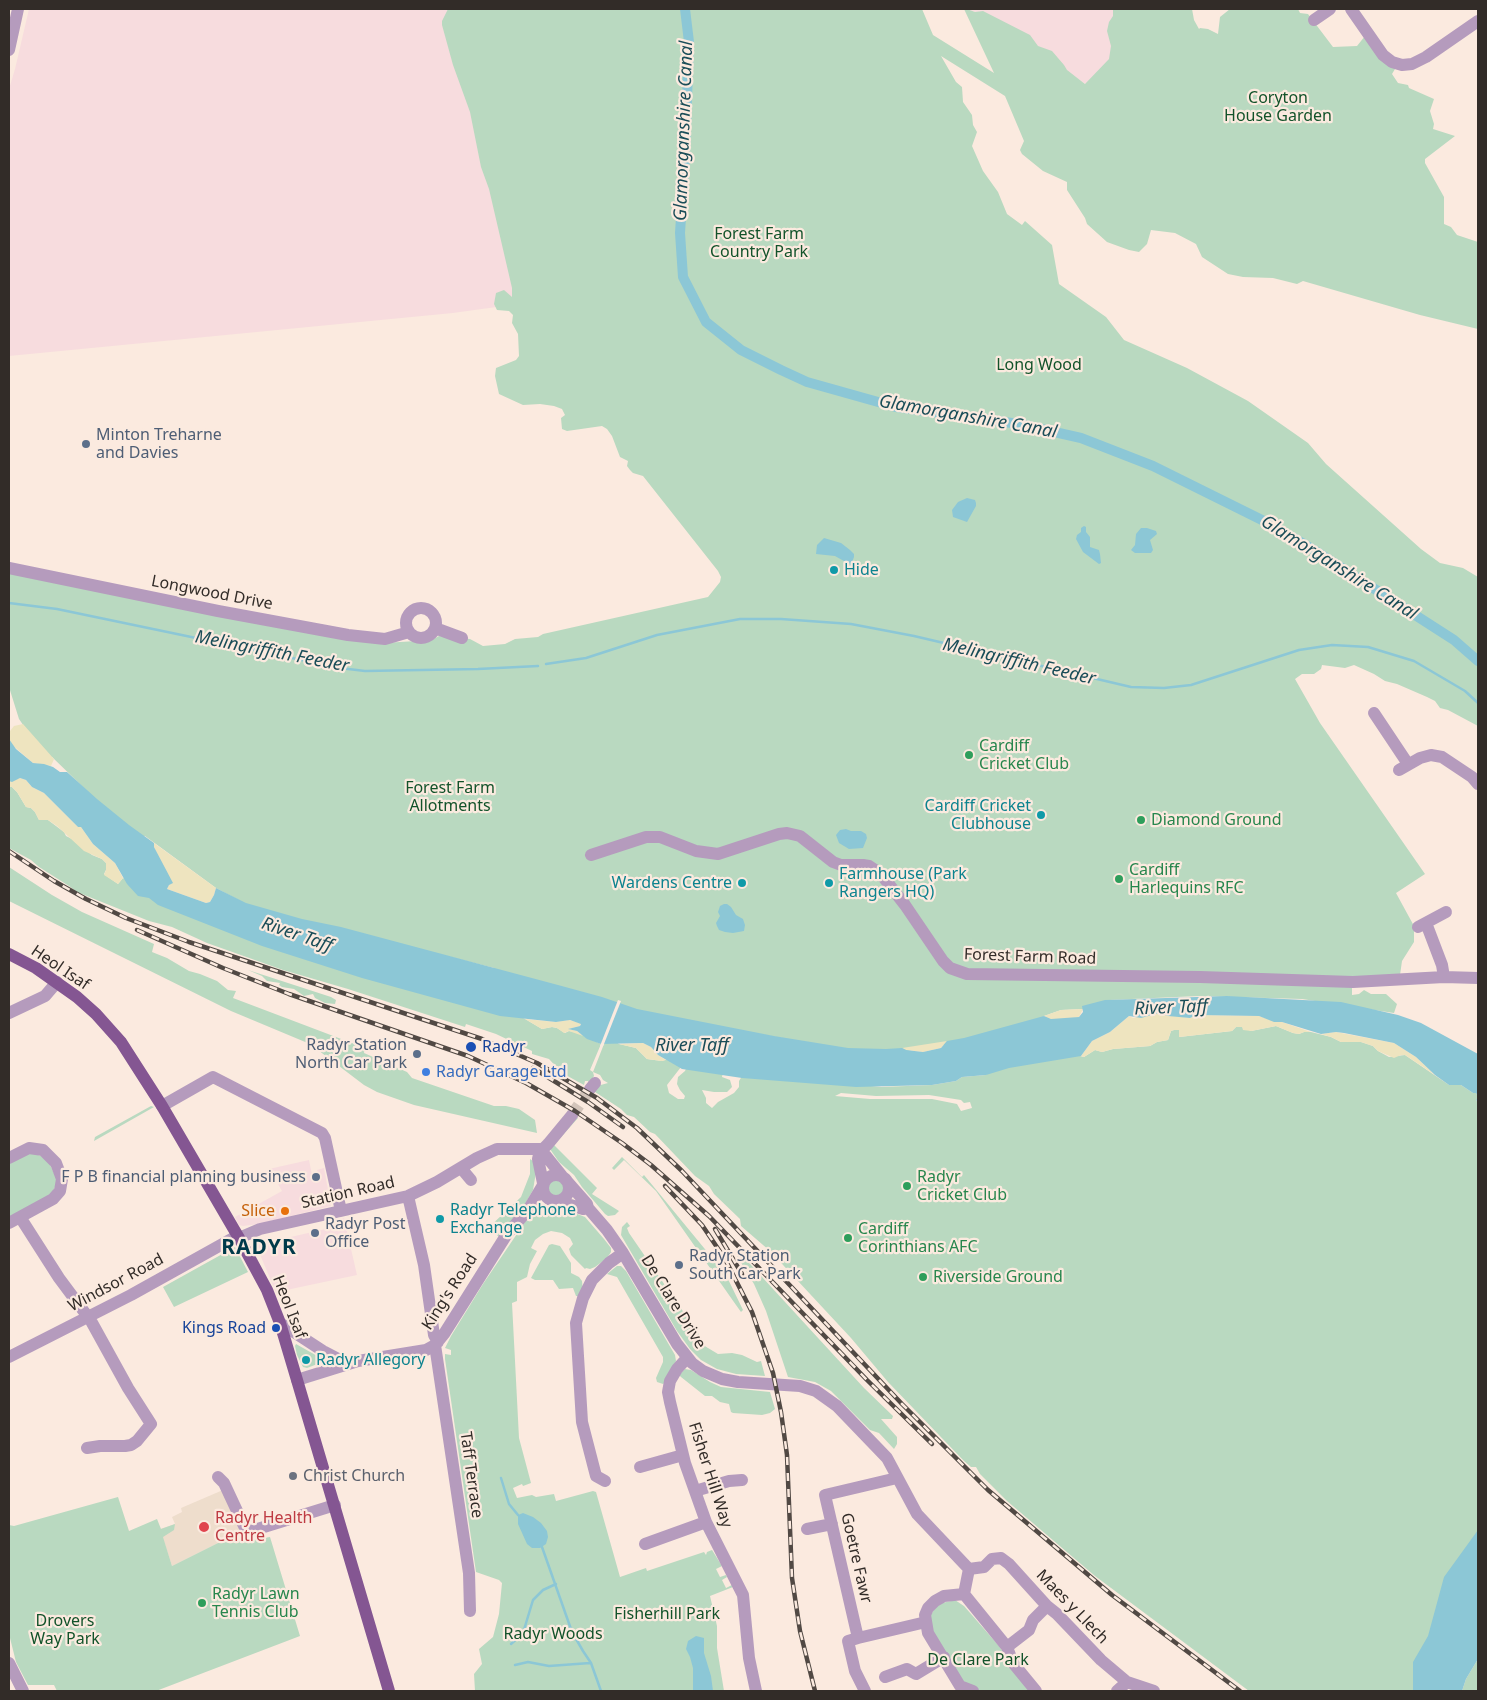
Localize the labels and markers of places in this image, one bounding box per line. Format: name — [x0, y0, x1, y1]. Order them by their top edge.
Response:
place label: Minton Treharne and Davies — [96, 425, 222, 463]
marker: Minton Treharne and Davies — [80, 438, 92, 450]
place label: Hide — [844, 560, 879, 580]
marker: Hide — [828, 564, 840, 576]
place label: Cardiff Cricket Club — [979, 736, 1069, 774]
marker: Cardiff Cricket Club — [963, 749, 975, 761]
place label: Cardiff Cricket Clubhouse — [925, 796, 1031, 834]
marker: Cardiff Cricket Clubhouse — [1035, 809, 1047, 821]
place label: Diamond Ground — [1151, 810, 1282, 830]
marker: Diamond Ground — [1135, 814, 1147, 826]
place label: Cardiff Harlequins RFC — [1129, 860, 1244, 898]
place label: Farmhouse (Park Rangers HQ) — [839, 864, 967, 902]
place label: Wardens Centre — [611, 873, 732, 893]
marker: Cardiff Harlequins RFC — [1113, 873, 1125, 885]
marker: Wardens Centre — [736, 877, 748, 889]
marker: Farmhouse (Park Rangers HQ) — [823, 877, 835, 889]
place label: Radyr Station North Car Park — [295, 1035, 407, 1073]
place label: Radyr — [482, 1037, 526, 1057]
marker: Radyr — [464, 1040, 478, 1054]
marker: Radyr Station North Car Park — [411, 1048, 423, 1060]
place label: Radyr Garage Ltd — [436, 1062, 567, 1082]
marker: Radyr Garage Ltd — [420, 1066, 432, 1078]
place label: F P B financial planning business — [61, 1167, 306, 1187]
place label: Radyr Cricket Club — [917, 1167, 1007, 1205]
marker: F P B financial planning business — [310, 1171, 322, 1183]
marker: Radyr Cricket Club — [901, 1180, 913, 1192]
place label: Radyr Telephone Exchange — [450, 1200, 576, 1238]
place label: Slice — [241, 1201, 275, 1221]
marker: Slice — [279, 1205, 291, 1217]
marker: Radyr Telephone Exchange — [434, 1213, 446, 1225]
place label: Radyr Post Office — [325, 1214, 405, 1252]
place label: Cardiff Corinthians AFC — [858, 1219, 978, 1257]
marker: Radyr Post Office — [309, 1227, 321, 1239]
marker: Cardiff Corinthians AFC — [842, 1232, 854, 1244]
place label: Radyr Station South Car Park — [689, 1246, 801, 1284]
marker: Radyr Station South Car Park — [673, 1259, 685, 1271]
place label: Riverside Ground — [933, 1267, 1063, 1287]
marker: Riverside Ground — [917, 1271, 929, 1283]
place label: Kings Road — [182, 1318, 266, 1338]
marker: Kings Road — [270, 1322, 282, 1334]
place label: Radyr Allegory — [316, 1350, 425, 1370]
marker: Radyr Allegory — [300, 1354, 312, 1366]
place label: Christ Church — [303, 1466, 405, 1486]
marker: Christ Church — [287, 1470, 299, 1482]
place label: Radyr Health Centre — [215, 1508, 312, 1546]
marker: Radyr Health Centre — [197, 1520, 211, 1534]
place label: Radyr Lawn Tennis Club — [212, 1584, 300, 1622]
marker: Radyr Lawn Tennis Club — [196, 1597, 208, 1609]

